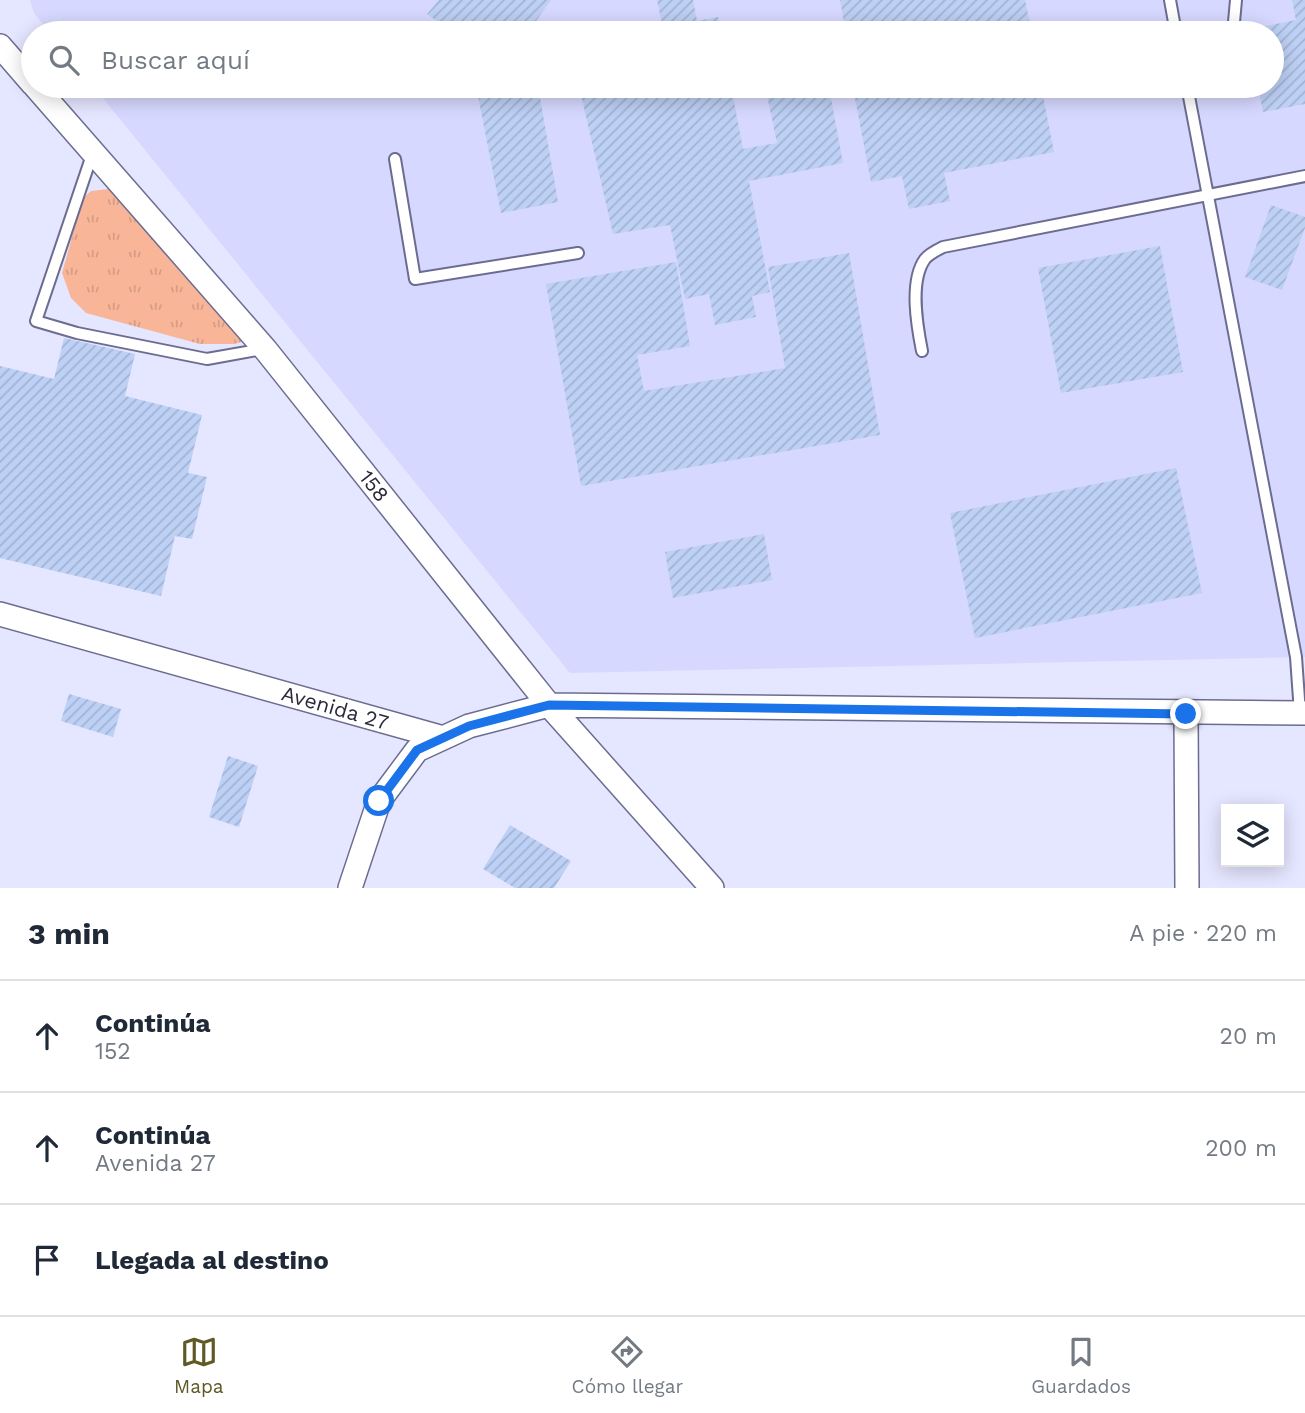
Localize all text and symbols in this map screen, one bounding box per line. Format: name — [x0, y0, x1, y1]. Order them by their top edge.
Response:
search box — [21, 21, 1284, 98]
icon: search — [45, 41, 83, 79]
text: Buscar aquí — [101, 45, 250, 75]
street label: 158 — [354, 465, 395, 507]
street label: Avenida 27 — [279, 680, 392, 735]
route end — [1170, 698, 1201, 729]
route start — [363, 785, 394, 816]
map controls — [1221, 804, 1284, 867]
button: layers — [1221, 804, 1284, 867]
text: 3 min — [28, 916, 110, 951]
text: A pie · 220 m — [1129, 920, 1277, 947]
text: Continúa — [95, 1008, 211, 1038]
icon: ahead — [28, 1017, 66, 1055]
text: 20 m — [1220, 1023, 1277, 1050]
text: 152 — [95, 1038, 131, 1065]
text: Continúa — [95, 1120, 211, 1150]
icon: ahead — [28, 1129, 66, 1167]
text: 200 m — [1205, 1135, 1277, 1162]
text: Avenida 27 — [95, 1150, 216, 1177]
icon: arrive — [28, 1241, 66, 1279]
text: Llegada al destino — [95, 1245, 329, 1275]
tab: Mapa — [174, 1333, 224, 1398]
tab: Cómo llegar — [572, 1333, 683, 1398]
tab: Guardados — [1031, 1333, 1131, 1398]

